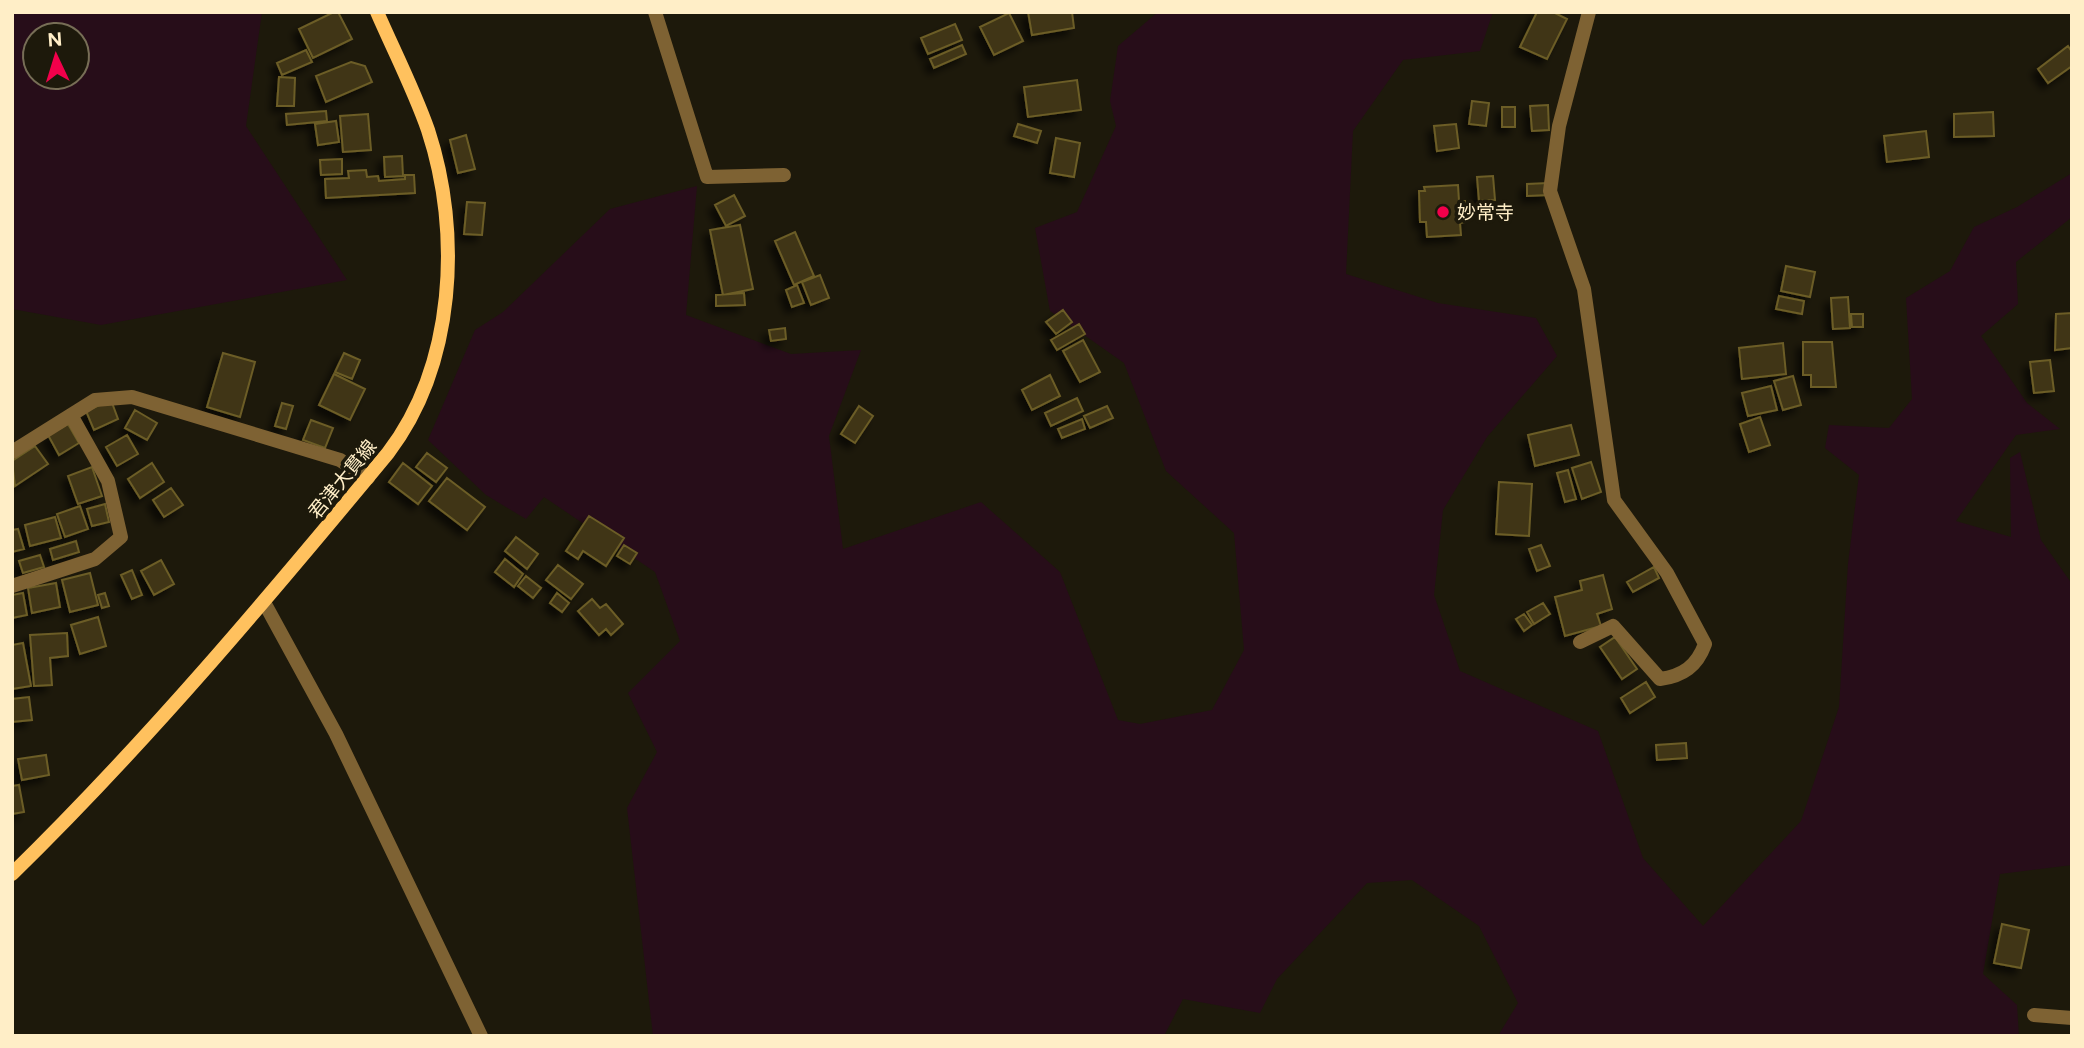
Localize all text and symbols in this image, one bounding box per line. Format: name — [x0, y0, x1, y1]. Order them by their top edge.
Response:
north arrow — [21, 21, 91, 91]
text: N — [47, 28, 63, 52]
place label: 妙常寺 — [1457, 201, 1514, 224]
marker: 妙常寺 — [1435, 204, 1451, 220]
street label: 君津大貫線 — [304, 435, 381, 523]

